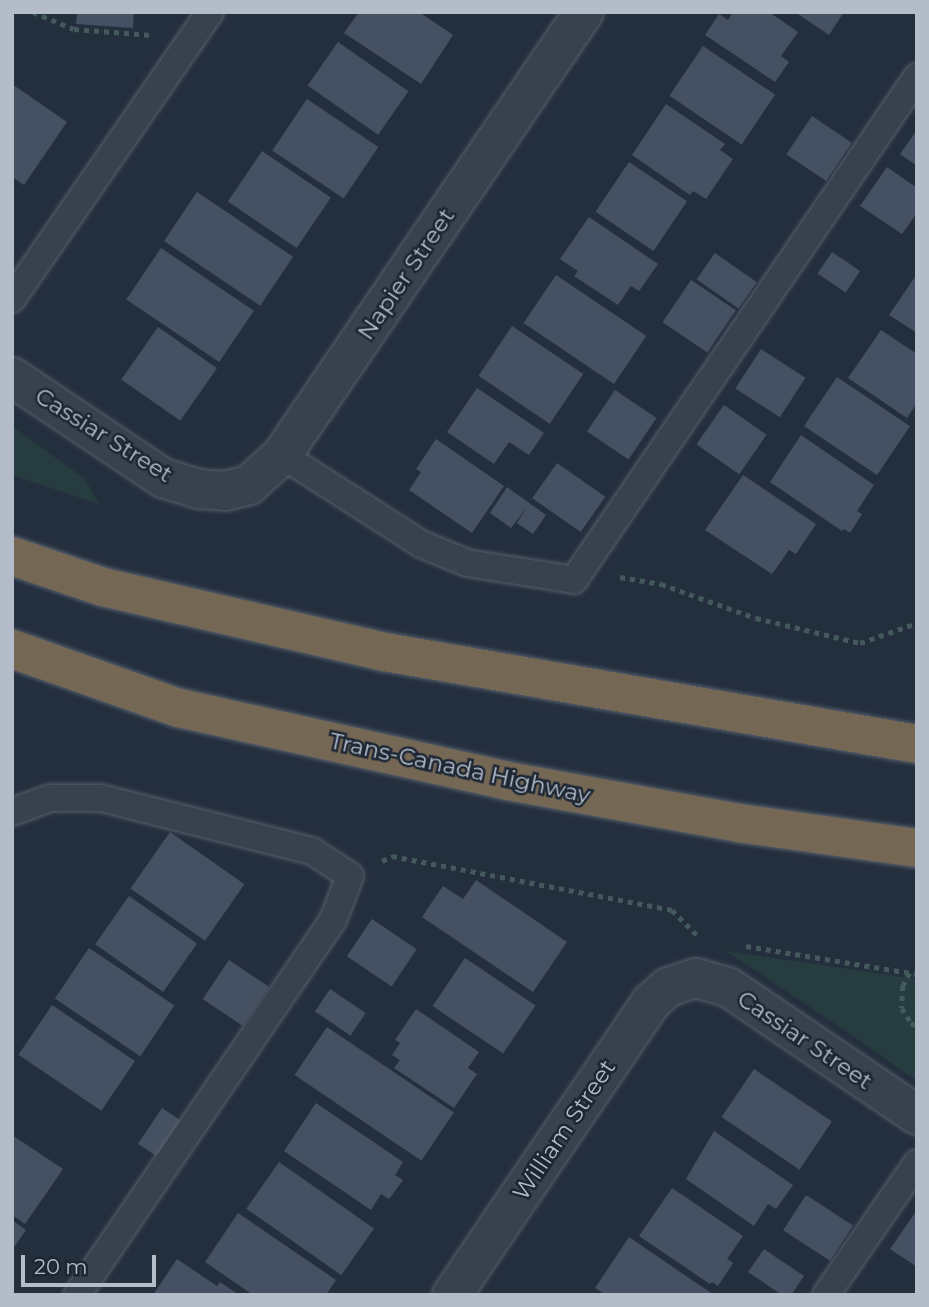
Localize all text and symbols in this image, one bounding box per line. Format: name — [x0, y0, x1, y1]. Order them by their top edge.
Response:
street label: Napier Street — [352, 203, 460, 345]
street label: Cassiar Street — [30, 382, 178, 488]
street label: Trans-Canada Highway — [327, 727, 593, 809]
street label: Cassiar Street — [732, 985, 878, 1095]
street label: William Street — [507, 1055, 621, 1205]
scale bar — [24, 1240, 159, 1284]
text: 20 m — [34, 1254, 88, 1279]

